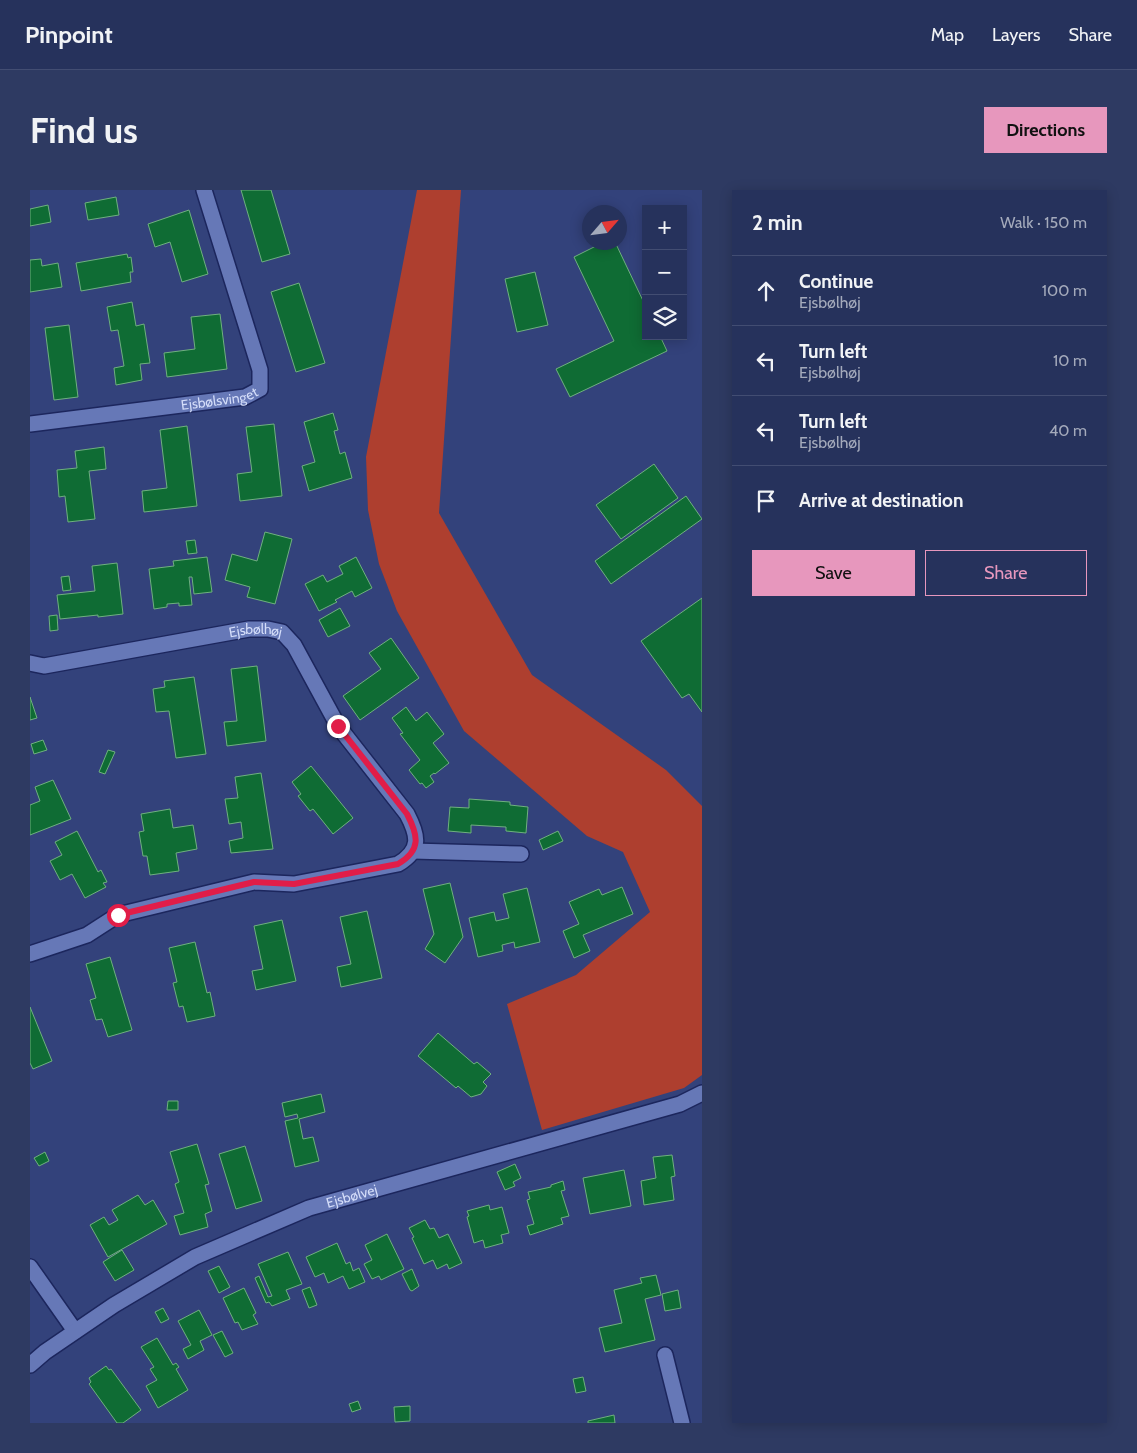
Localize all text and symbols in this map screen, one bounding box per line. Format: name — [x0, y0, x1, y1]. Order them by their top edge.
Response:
text: Pinpoint — [25, 20, 113, 49]
text: Map — [931, 24, 964, 46]
text: Layers — [992, 24, 1041, 46]
text: Share — [1069, 24, 1112, 46]
button: Directions — [984, 107, 1107, 153]
text: Find us — [30, 109, 138, 152]
north arrow — [582, 205, 627, 250]
map controls — [642, 205, 687, 340]
button: + — [642, 205, 687, 250]
text: 2 min — [752, 210, 803, 235]
text: Walk · 150 m — [1000, 213, 1087, 232]
button: − — [642, 250, 687, 295]
text: Continue — [799, 270, 873, 293]
icon: ahead — [752, 277, 780, 305]
text: 100 m — [1042, 281, 1087, 300]
text: Ejsbølhøj — [799, 293, 861, 312]
button: layers — [642, 295, 687, 340]
text: Turn left — [799, 340, 867, 363]
icon: left — [752, 347, 780, 375]
text: 10 m — [1053, 351, 1087, 370]
text: Ejsbølhøj — [799, 363, 861, 382]
street label: Ejsbølsvinget — [180, 383, 261, 414]
text: Turn left — [799, 410, 867, 433]
icon: left — [752, 417, 780, 445]
text: 40 m — [1049, 421, 1087, 440]
text: Ejsbølhøj — [799, 433, 861, 452]
icon: arrive — [752, 487, 780, 515]
text: Arrive at destination — [799, 489, 963, 512]
button: Save — [752, 550, 915, 596]
button: Share — [925, 550, 1087, 596]
street label: Ejsbølhøj — [227, 620, 284, 642]
route end — [327, 715, 350, 738]
route start — [107, 904, 130, 927]
street label: Ejsbølvej — [324, 1180, 379, 1212]

